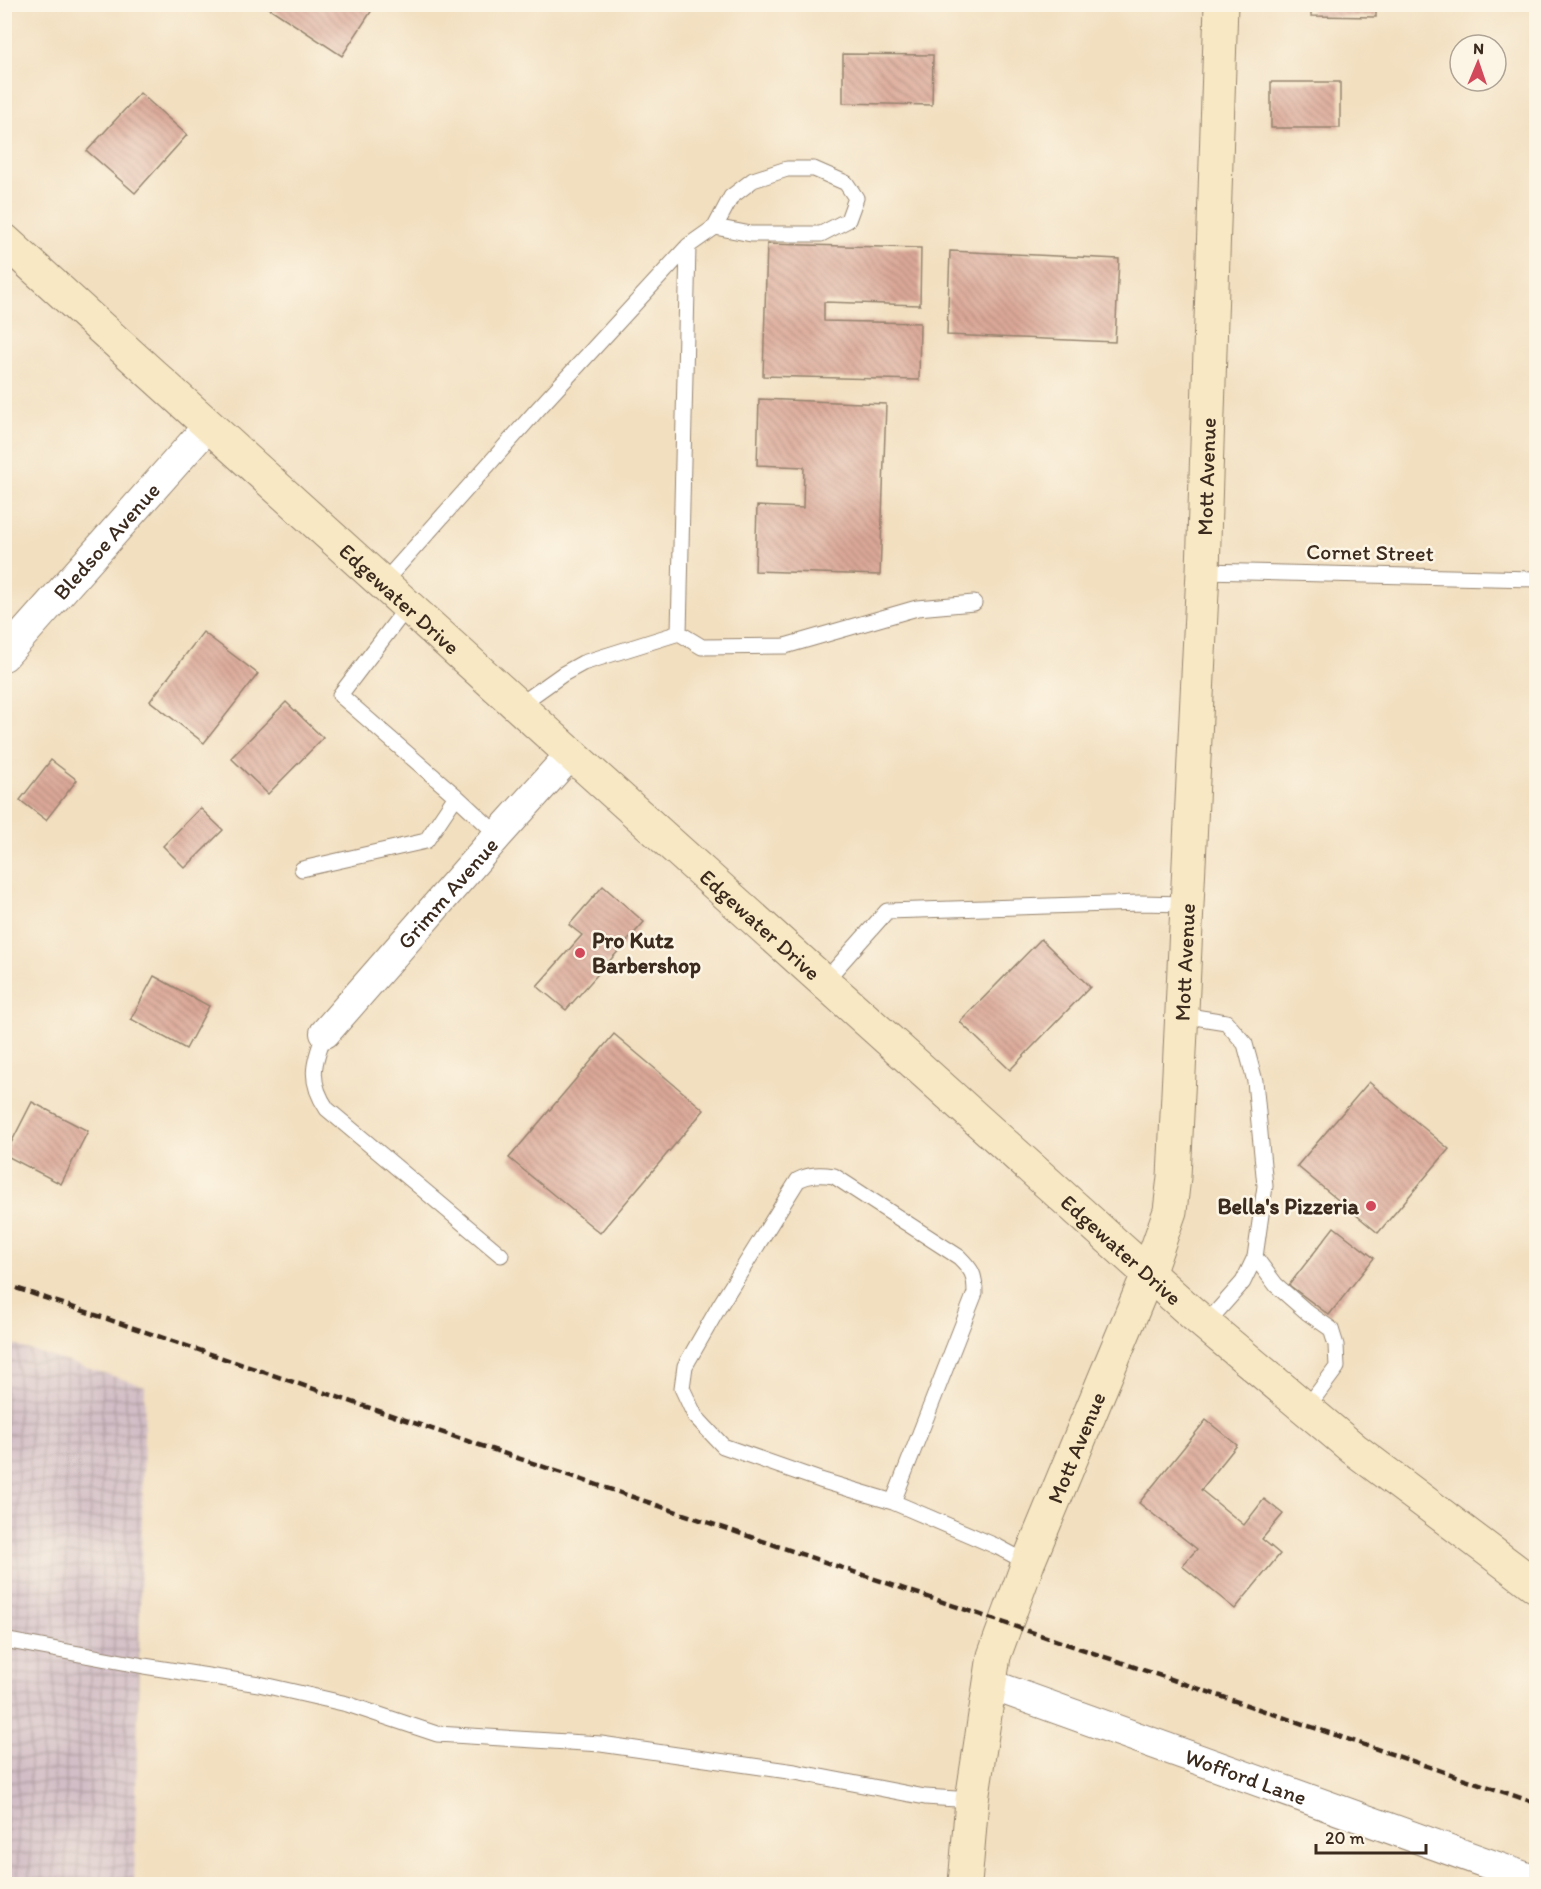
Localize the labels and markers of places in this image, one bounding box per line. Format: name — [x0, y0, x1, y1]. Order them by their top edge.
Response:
place label: Pro Kutz Barbershop — [592, 927, 701, 979]
marker: Pro Kutz Barbershop — [573, 946, 587, 960]
place label: Bella's Pizzeria — [1217, 1193, 1360, 1220]
marker: Bella's Pizzeria — [1364, 1199, 1378, 1213]

